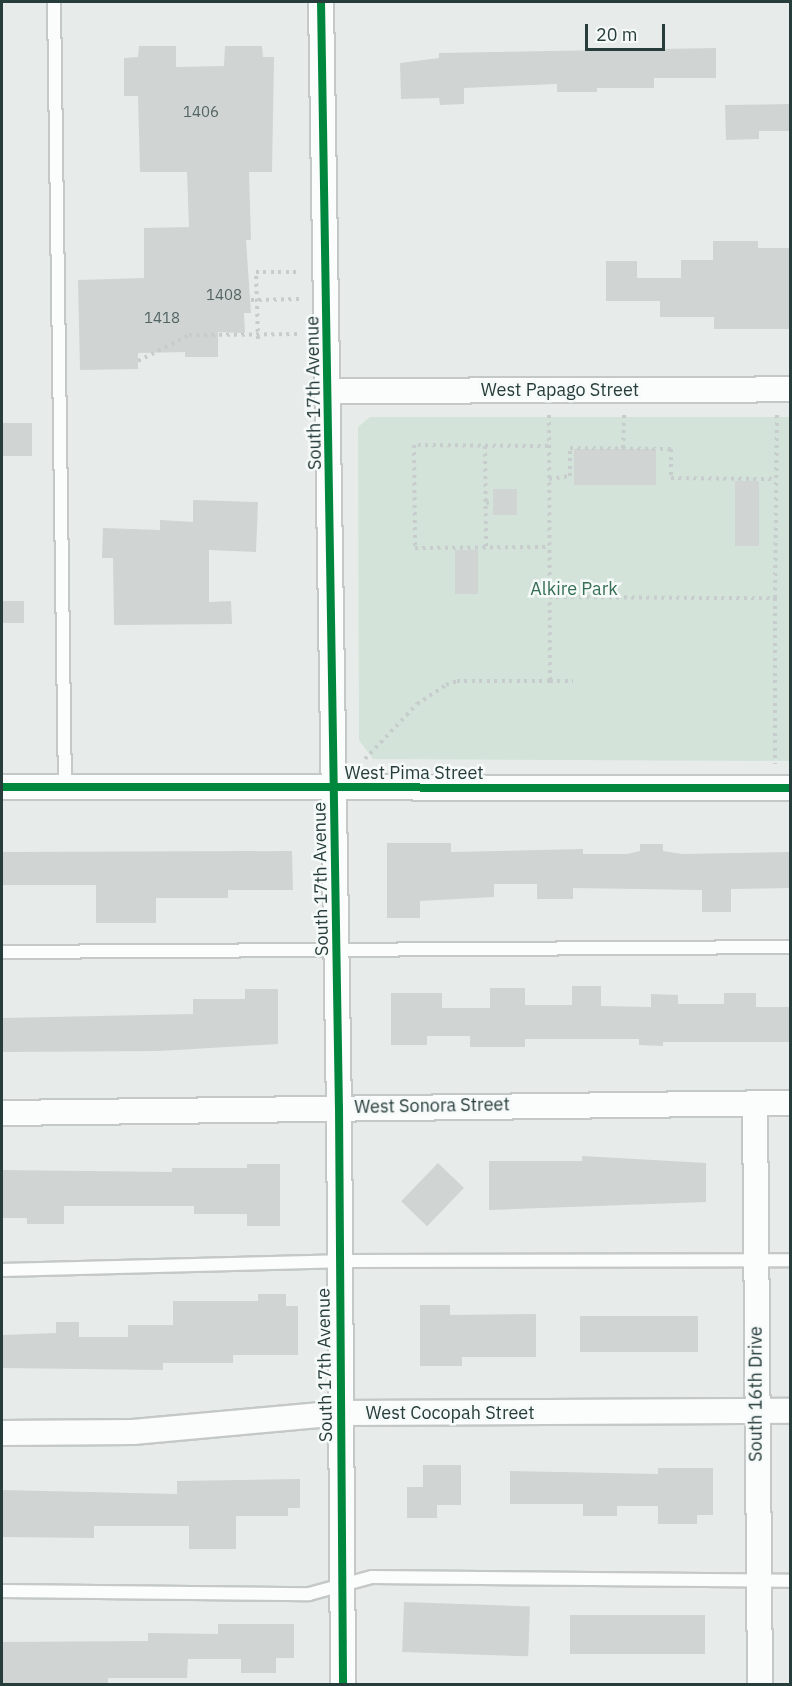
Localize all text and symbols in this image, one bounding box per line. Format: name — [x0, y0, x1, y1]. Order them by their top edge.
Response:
scale bar — [588, 12, 668, 50]
text: 20 m — [596, 23, 638, 46]
house number: 1406 — [183, 103, 219, 121]
house number: 1408 — [206, 286, 242, 304]
house number: 1418 — [144, 309, 180, 327]
street label: South 17th Avenue — [302, 316, 326, 470]
street label: West Papago Street — [481, 379, 639, 401]
park label: Alkire Park — [530, 578, 618, 600]
street label: West Pima Street — [344, 762, 484, 784]
street label: South 17th Avenue — [309, 802, 333, 956]
street label: West Sonora Street — [354, 1094, 510, 1118]
street label: South 17th Avenue — [313, 1288, 337, 1442]
street label: South 16th Drive — [745, 1326, 767, 1462]
street label: West Cocopah Street — [365, 1402, 535, 1424]

